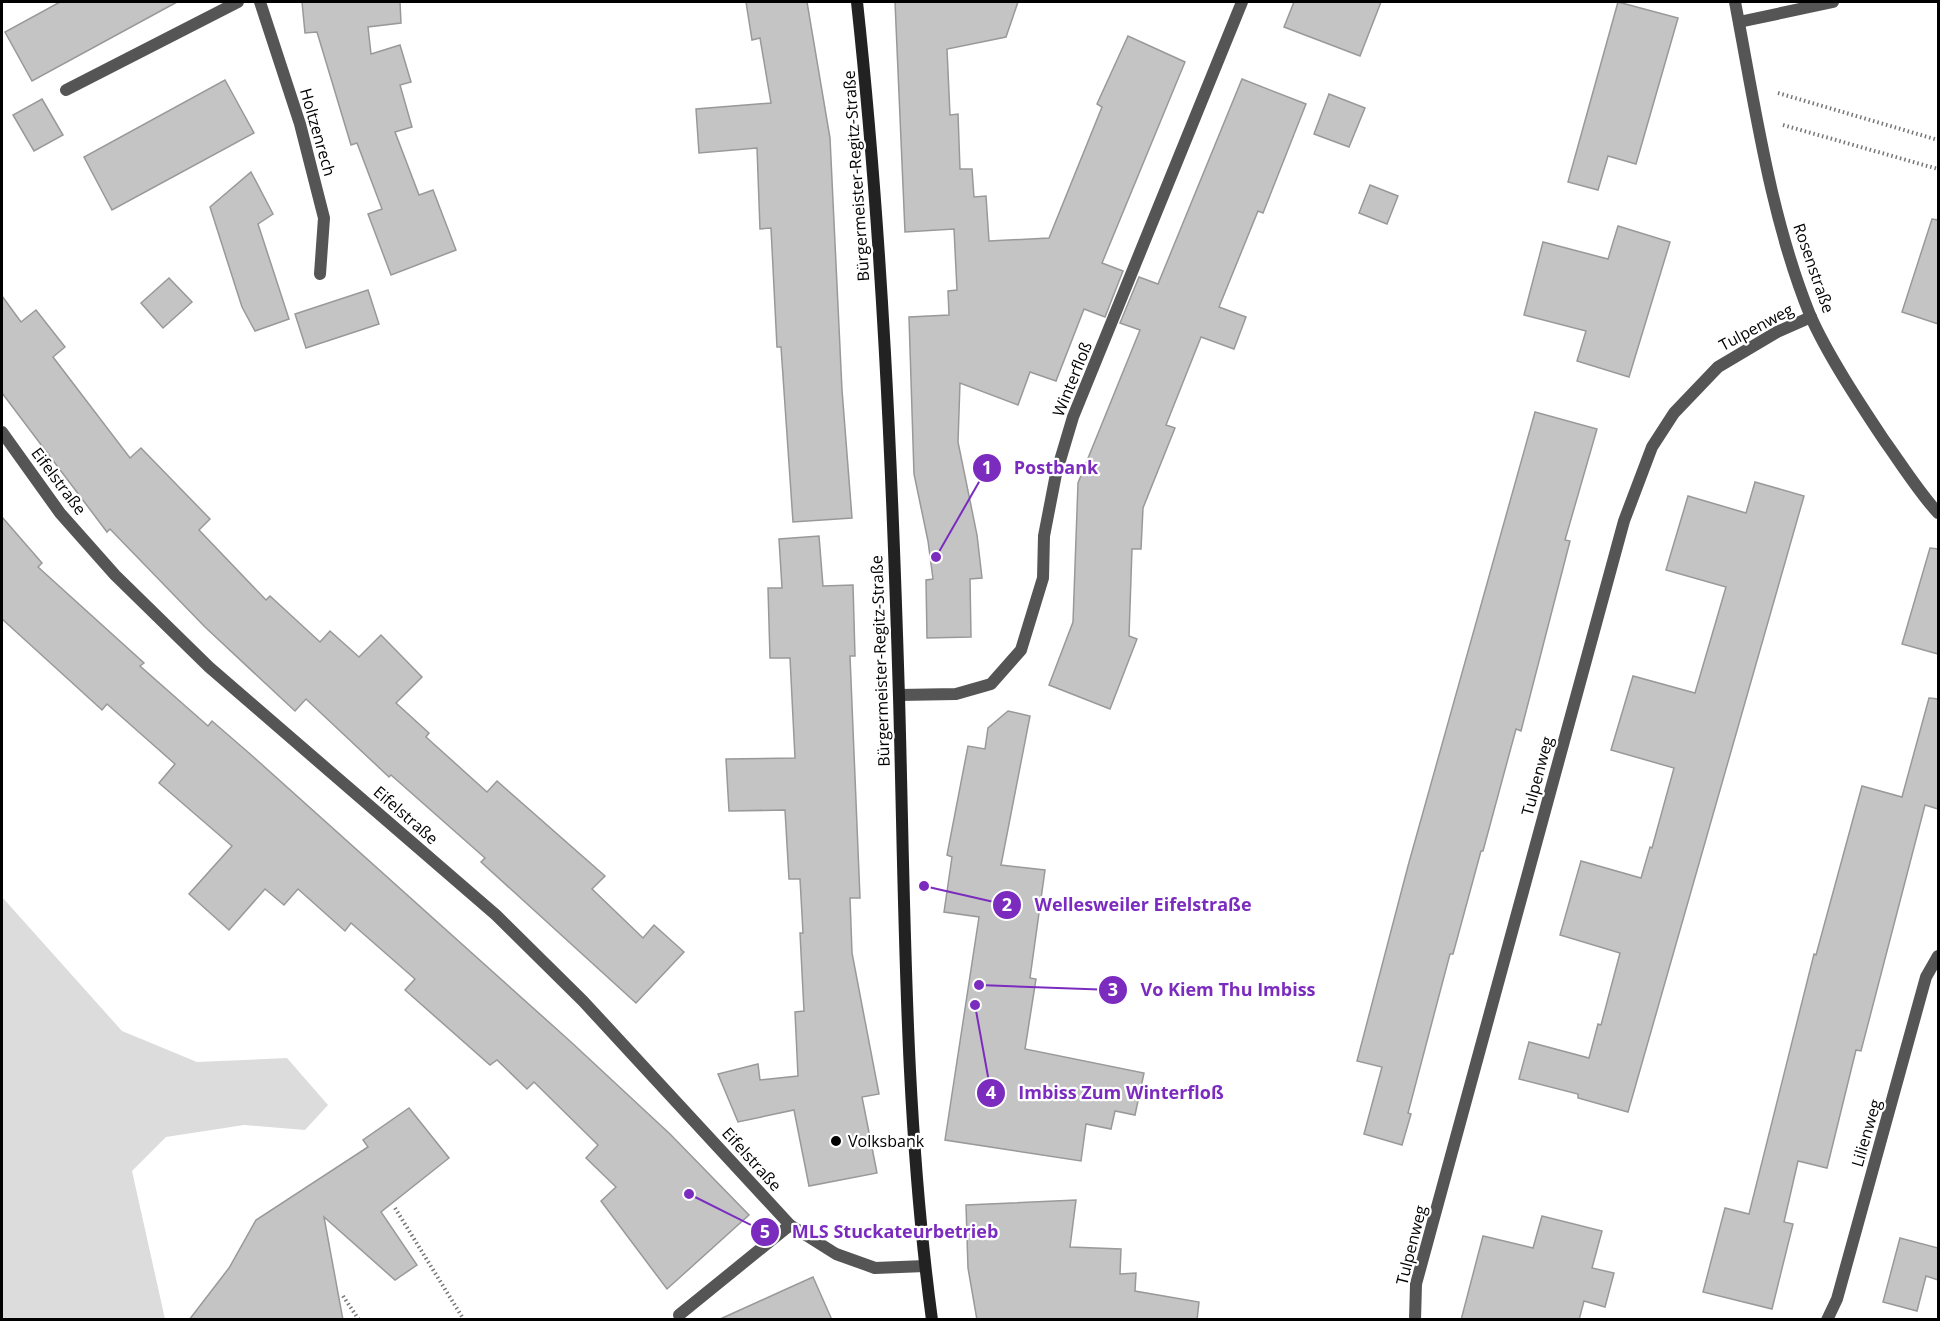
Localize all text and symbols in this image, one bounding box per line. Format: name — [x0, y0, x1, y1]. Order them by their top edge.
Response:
street label: Bürgermeister-Regitz-Straße — [838, 70, 874, 282]
street label: Holtzenrech — [295, 85, 341, 179]
street label: Rosenstraße — [1788, 220, 1840, 316]
street label: Tulpenweg — [1715, 298, 1797, 356]
street label: Winterfloß — [1047, 338, 1097, 420]
street label: Eifelstraße — [26, 443, 92, 519]
callout: Postbank — [972, 450, 1110, 486]
text: 1 — [982, 455, 992, 479]
text: Postbank — [1014, 455, 1099, 479]
street label: Bürgermeister-Regitz-Straße — [865, 555, 895, 767]
street label: Tulpenweg — [1516, 734, 1558, 818]
street label: Eifelstraße — [369, 781, 443, 849]
callout: Wellesweiler Eifelstraße — [992, 887, 1263, 923]
text: 2 — [1002, 892, 1012, 916]
text: Wellesweiler Eifelstraße — [1034, 892, 1252, 916]
callout: Vo Kiem Thu Imbiss — [1098, 972, 1327, 1008]
text: 3 — [1108, 977, 1118, 1001]
text: Vo Kiem Thu Imbiss — [1140, 977, 1316, 1001]
callout: Imbiss Zum Winterfloß — [976, 1075, 1236, 1111]
text: 4 — [986, 1080, 996, 1104]
text: Imbiss Zum Winterfloß — [1018, 1080, 1224, 1104]
street label: Lilienweg — [1846, 1096, 1886, 1169]
street label: Eifelstraße — [717, 1122, 787, 1196]
place label: Volksbank — [848, 1130, 925, 1152]
marker: Volksbank — [829, 1134, 843, 1148]
street label: Tulpenweg — [1390, 1203, 1432, 1287]
callout: MLS Stuckateurbetrieb — [750, 1214, 1011, 1250]
text: 5 — [760, 1219, 770, 1243]
text: MLS Stuckateurbetrieb — [792, 1219, 998, 1243]

